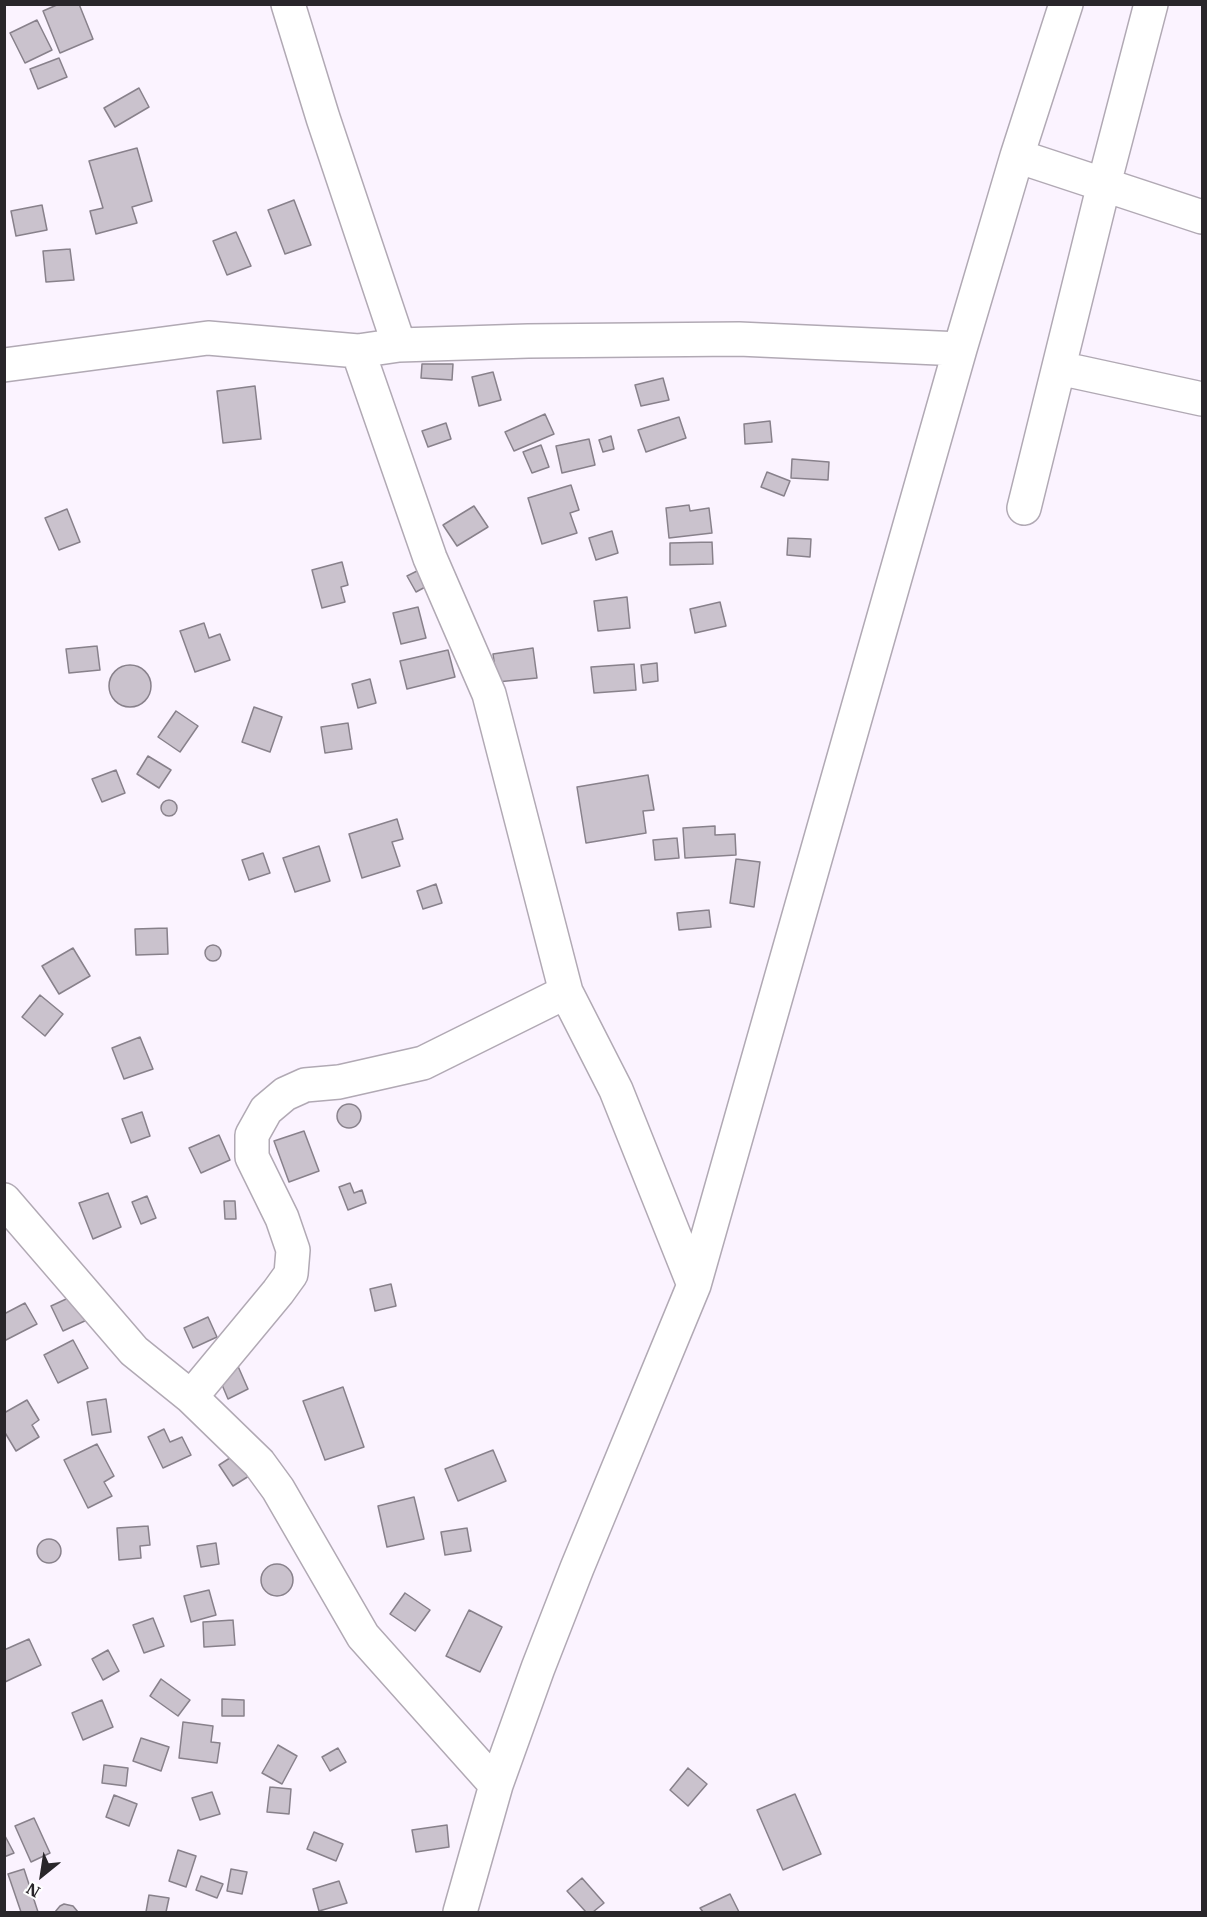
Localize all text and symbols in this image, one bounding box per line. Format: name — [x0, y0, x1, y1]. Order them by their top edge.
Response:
north arrow — [12, 1845, 72, 1905]
text: N — [23, 1879, 43, 1902]

